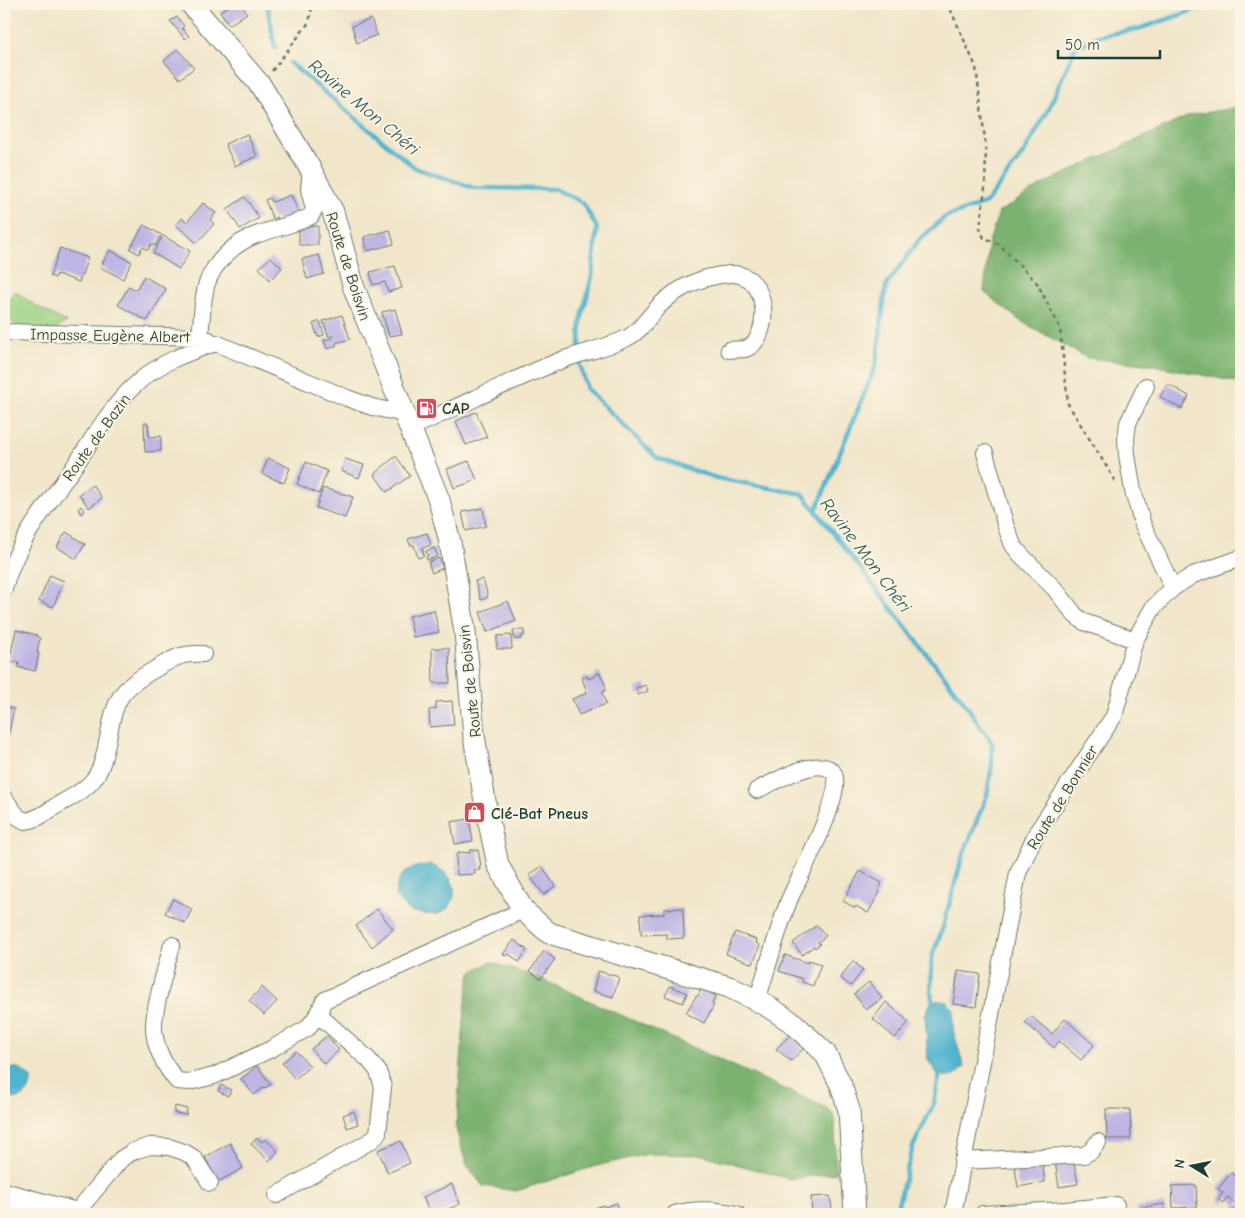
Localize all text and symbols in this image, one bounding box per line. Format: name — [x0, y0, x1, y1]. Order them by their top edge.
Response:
scale bar — [1058, 28, 1160, 60]
text: 50 m — [1065, 36, 1100, 54]
water label: Ravine Mon Chéri — [304, 55, 424, 160]
street label: Route de Boisvin — [322, 210, 374, 323]
street label: Impasse Eugène Albert — [30, 326, 190, 346]
street label: Route de Bazin — [59, 391, 134, 485]
fuel station icon: CAP — [414, 396, 438, 420]
place label: CAP — [442, 400, 469, 418]
water label: Ravine Mon Chéri — [816, 494, 916, 618]
street label: Route de Boisvin — [455, 624, 485, 738]
street label: Route de Bonnier — [1024, 742, 1102, 853]
shop icon: Clé-Bat Pneus — [463, 801, 487, 825]
place label: Clé-Bat Pneus — [491, 805, 588, 823]
north arrow — [1168, 1140, 1218, 1190]
text: N — [1171, 1158, 1189, 1170]

